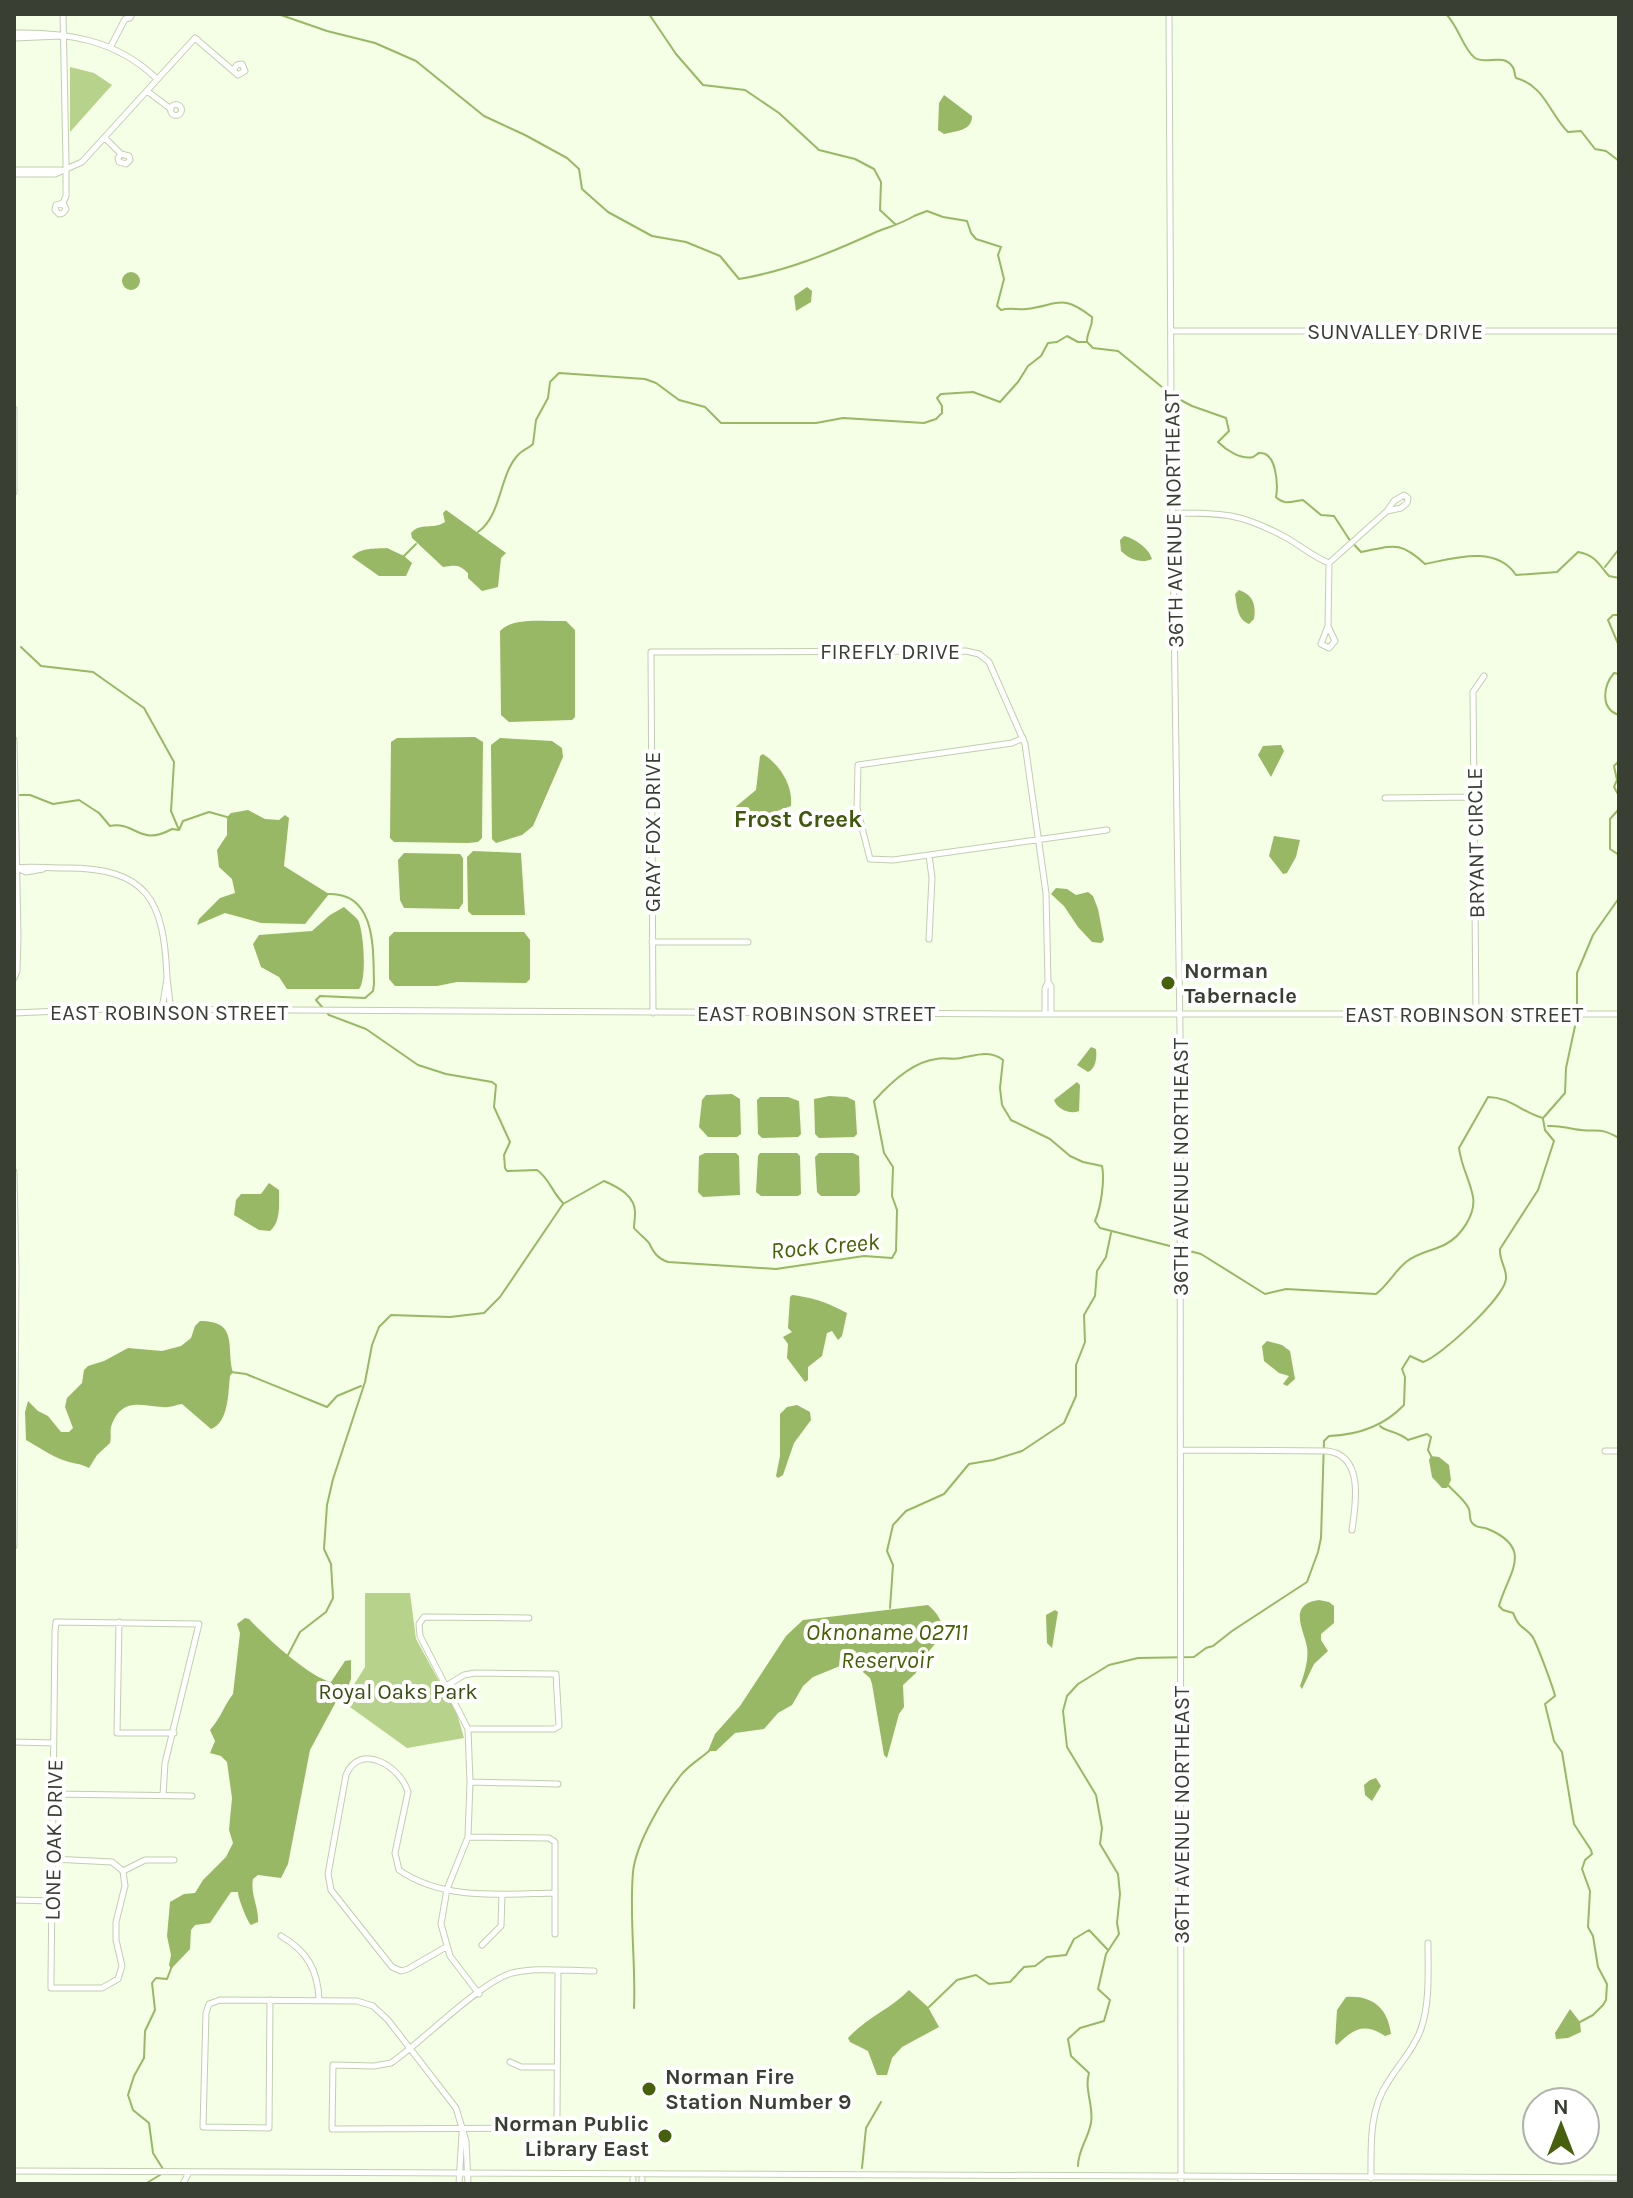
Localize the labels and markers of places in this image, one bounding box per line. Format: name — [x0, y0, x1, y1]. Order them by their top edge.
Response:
place label: Norman Tabernacle — [1184, 958, 1297, 1009]
marker: Norman Tabernacle — [1159, 974, 1177, 992]
place label: Norman Fire Station Number 9 — [665, 2064, 851, 2115]
marker: Norman Fire Station Number 9 — [640, 2080, 658, 2098]
place label: Norman Public Library East — [493, 2111, 649, 2162]
marker: Norman Public Library East — [656, 2127, 674, 2145]

